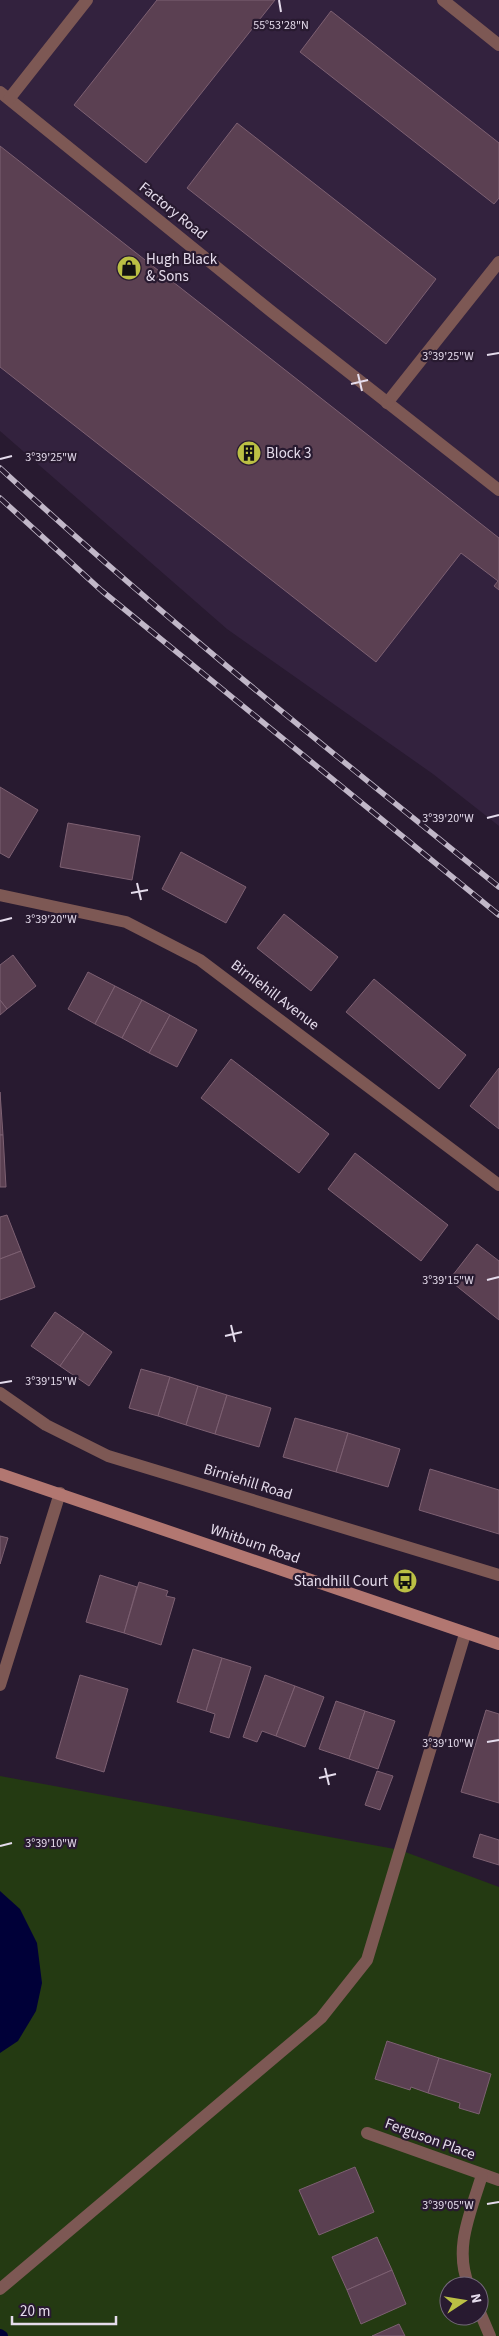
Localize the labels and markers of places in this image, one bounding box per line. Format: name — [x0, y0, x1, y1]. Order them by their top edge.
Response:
place label: Hugh Black & Sons — [146, 249, 218, 287]
shop icon: Hugh Black & Sons — [116, 255, 142, 281]
building icon: Block 3 — [236, 440, 262, 466]
place label: Block 3 — [266, 443, 312, 464]
bus stop icon: Standhill Court — [392, 1568, 418, 1594]
place label: Standhill Court — [294, 1571, 388, 1592]

